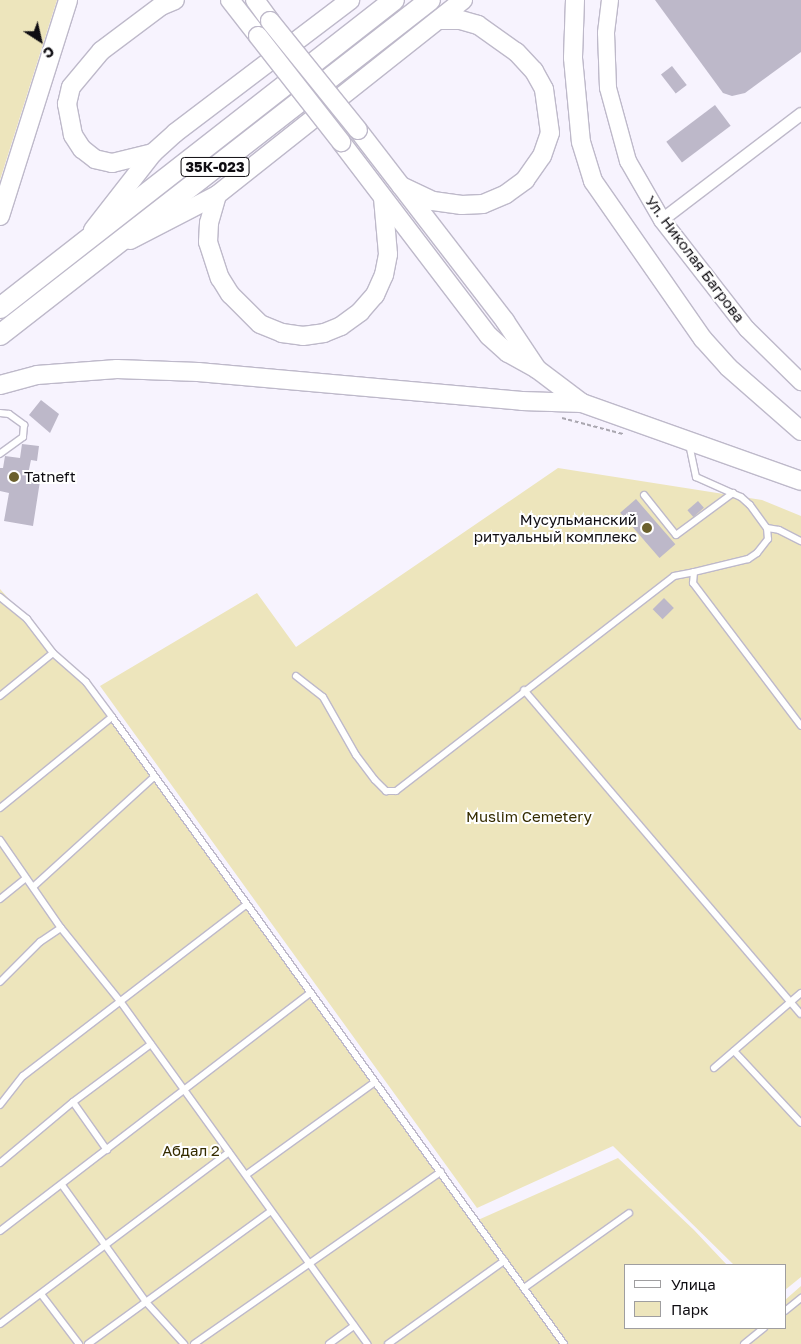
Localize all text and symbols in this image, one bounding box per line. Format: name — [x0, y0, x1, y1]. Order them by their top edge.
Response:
north arrow — [15, 15, 65, 65]
text: С — [40, 43, 58, 63]
road number: 35К-023 — [180, 156, 250, 178]
street label: Ул. Николая Багрова — [642, 192, 748, 326]
place label: Tatneft — [24, 468, 76, 486]
marker: Tatneft — [8, 471, 20, 483]
place label: Мусульманский ритуальный комплекс — [474, 510, 637, 545]
marker: Мусульманский ритуальный комплекс — [641, 522, 653, 534]
park label: Muslim Cemetery — [466, 808, 592, 826]
park label: Абдал 2 — [162, 1142, 220, 1160]
legend — [624, 1264, 786, 1329]
text: Улица — [671, 1275, 716, 1293]
text: Парк — [671, 1300, 709, 1318]

